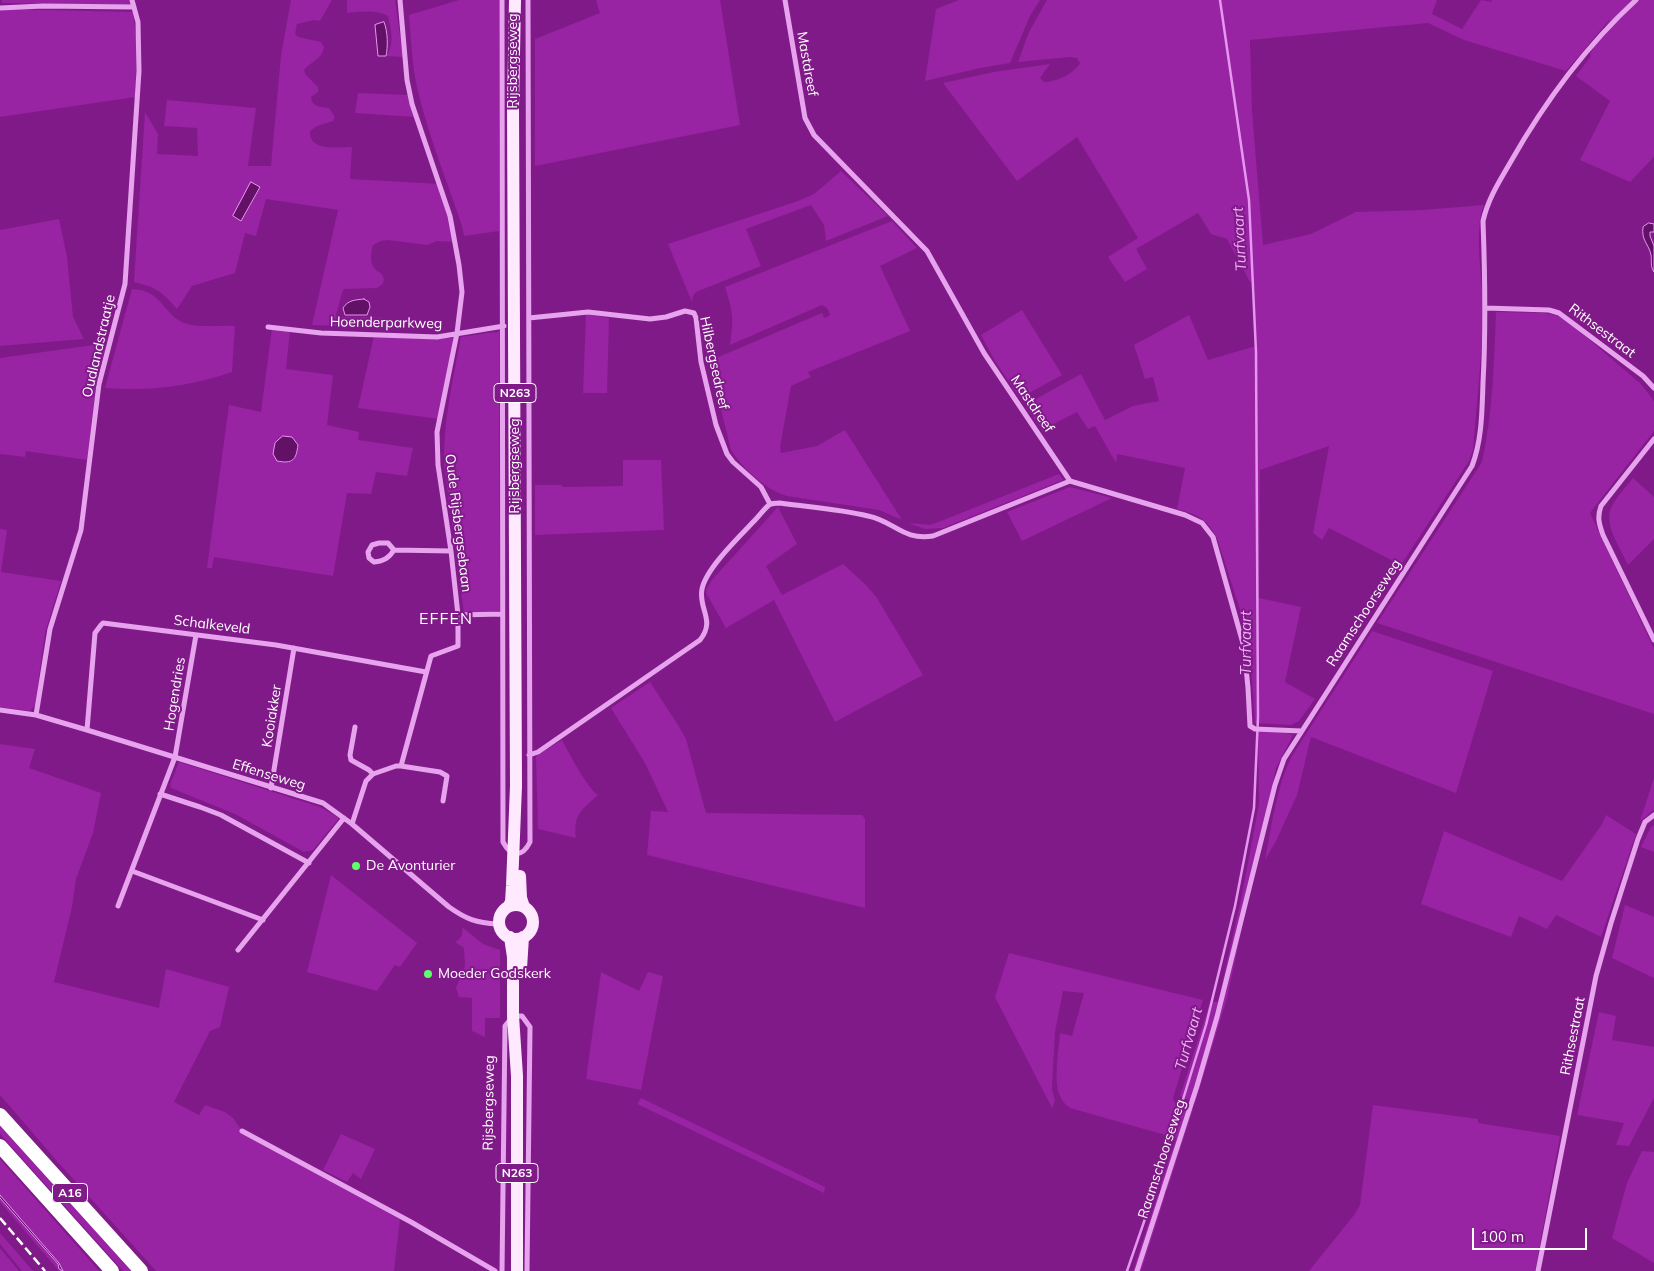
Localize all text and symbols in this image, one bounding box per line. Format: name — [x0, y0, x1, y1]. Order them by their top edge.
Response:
street label: Rijsbergseweg — [505, 13, 521, 109]
street label: Mastdreef — [793, 30, 821, 98]
water label: Turfvaart — [1229, 206, 1251, 272]
street label: Oudlandstraatje — [79, 293, 119, 399]
street label: Rithsestraat — [1565, 300, 1639, 362]
street label: Hoenderparkweg — [330, 314, 442, 332]
street label: Hilbergsedreef — [696, 315, 732, 411]
street label: Mastdreef — [1007, 372, 1057, 436]
road number: N263 — [494, 383, 536, 402]
street label: Rijsbergseweg — [507, 418, 523, 514]
street label: Oude Rijsbergsebaan — [441, 453, 475, 593]
street label: Raamschoorseweg — [1323, 556, 1405, 670]
district label: EFFEN — [418, 609, 474, 629]
water label: Turfvaart — [1237, 611, 1255, 675]
street label: Schalkeveld — [173, 612, 251, 638]
street label: Hogendries — [161, 656, 189, 732]
street label: Kooiakker — [259, 683, 285, 749]
street label: Effenseweg — [230, 756, 308, 794]
place label: De Avonturier — [366, 858, 455, 874]
marker: De Avonturier — [350, 860, 362, 872]
place label: Moeder Godskerk — [438, 966, 551, 982]
marker: Moeder Godskerk — [422, 968, 434, 980]
street label: Rithsestraat — [1557, 996, 1589, 1076]
water label: Turfvaart — [1171, 1006, 1207, 1072]
street label: Rijsbergseweg — [480, 1055, 498, 1151]
street label: Raamschoorseweg — [1135, 1097, 1189, 1221]
road number: N263 — [496, 1164, 538, 1182]
road number: A16 — [52, 1184, 88, 1202]
scale bar — [1474, 1218, 1589, 1250]
text: 100 m — [1480, 1227, 1524, 1246]

